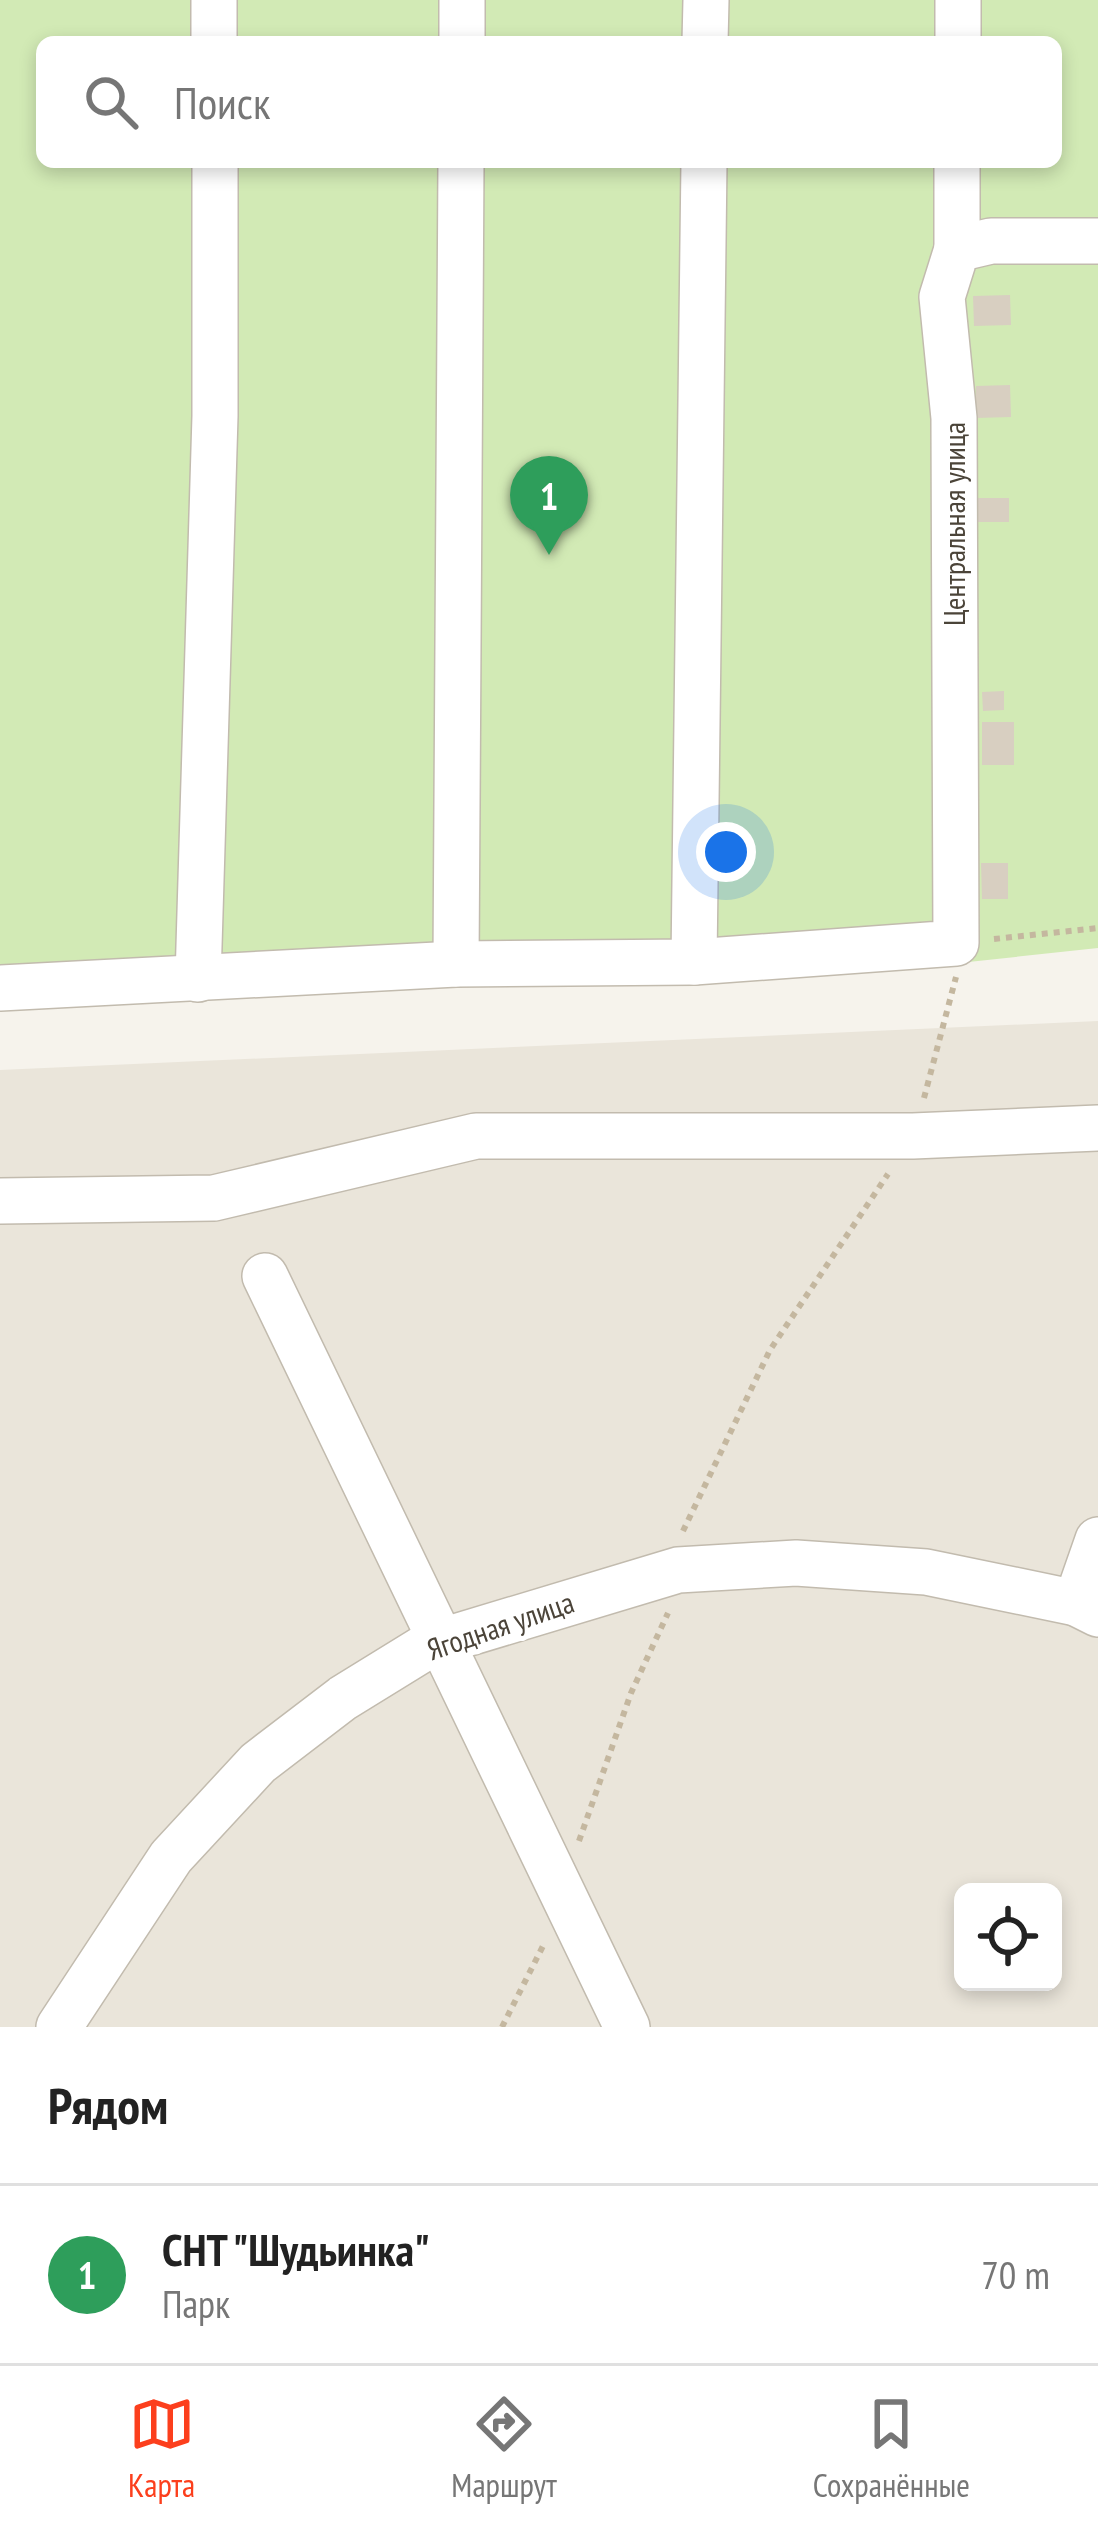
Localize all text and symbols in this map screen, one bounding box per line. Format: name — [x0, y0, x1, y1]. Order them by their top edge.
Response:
search box — [36, 36, 1062, 168]
icon: search — [78, 69, 144, 135]
text: Поиск — [174, 73, 270, 131]
street label: Центральная улица — [934, 422, 973, 626]
pin: 1 — [510, 456, 588, 555]
your location — [696, 822, 756, 882]
street label: Ягодная улица — [421, 1582, 579, 1668]
map controls — [954, 1883, 1062, 1991]
button: locate — [954, 1883, 1062, 1991]
text: Рядом — [48, 2072, 168, 2138]
text: СНТ "Шудьинка" — [162, 2220, 430, 2278]
text: 1 — [78, 2249, 96, 2300]
text: 70 m — [981, 2249, 1050, 2300]
text: Парк — [162, 2278, 230, 2329]
tab: Карта — [128, 2391, 195, 2506]
tab: Маршрут — [451, 2391, 557, 2506]
tab: Сохранённые — [813, 2391, 970, 2506]

